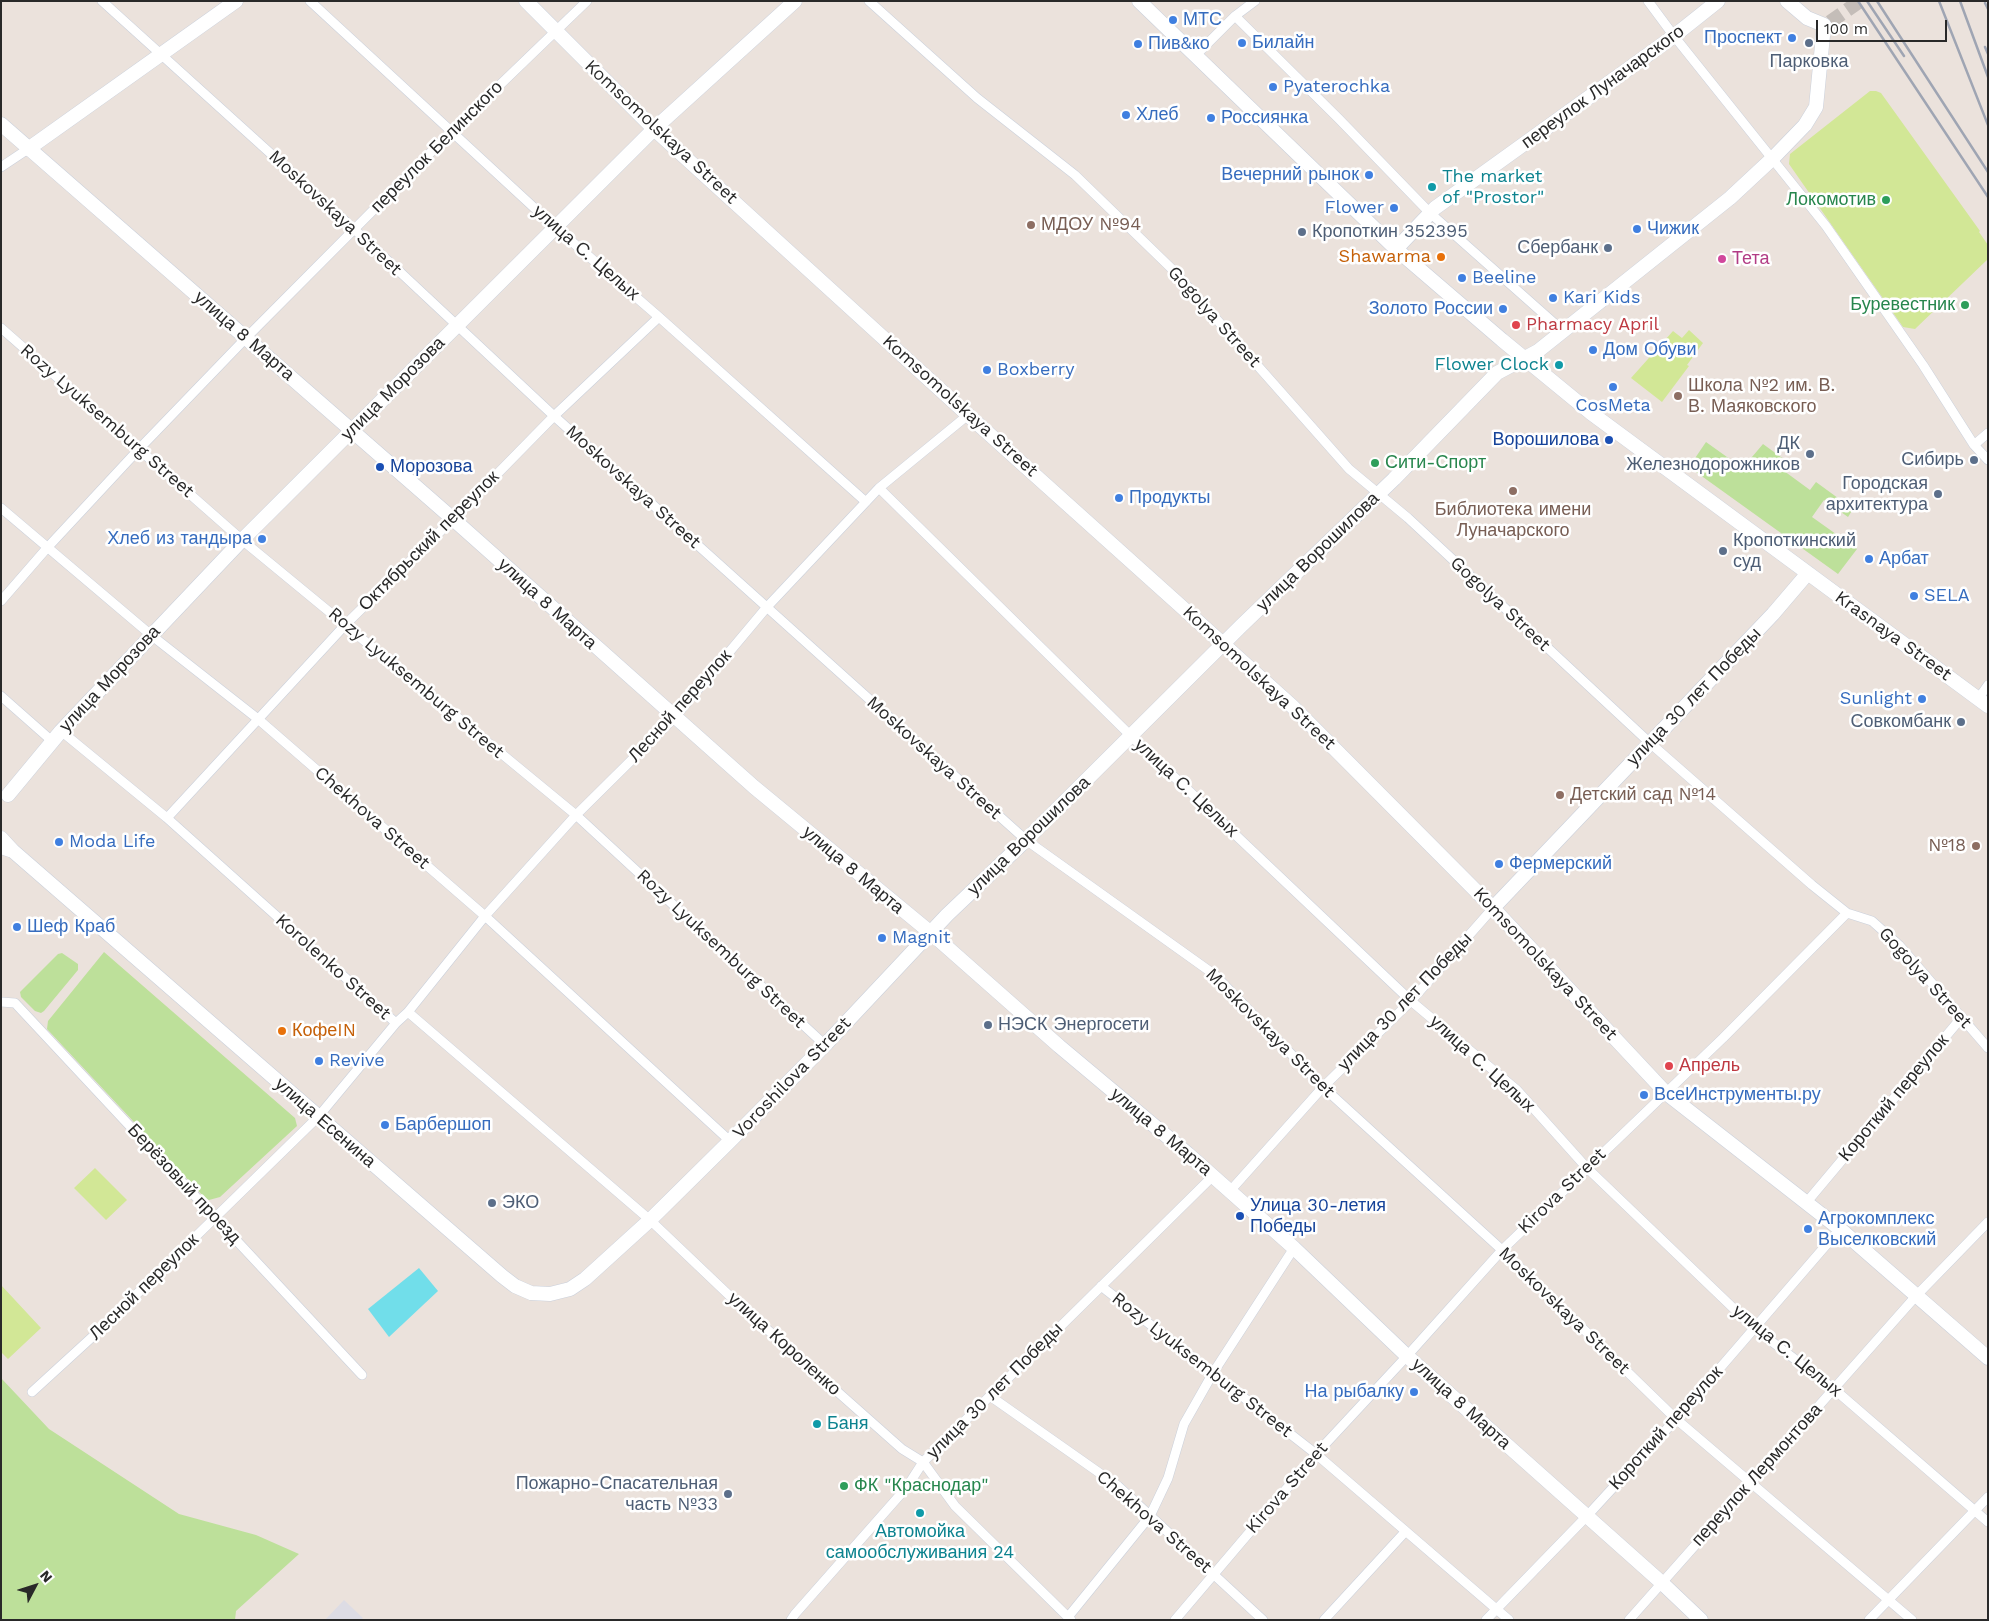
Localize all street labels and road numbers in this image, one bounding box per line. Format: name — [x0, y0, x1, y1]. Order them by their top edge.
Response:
street label: переулок Луначарского — [1517, 21, 1689, 153]
street label: Komsomolskaya Street — [580, 55, 742, 209]
street label: переулок Белинского — [366, 76, 508, 218]
street label: Moskovskaya Street — [264, 146, 406, 280]
street label: улица С. Целых — [528, 201, 644, 305]
street label: Gogolya Street — [1163, 262, 1265, 372]
street label: улица 8 Марта — [189, 287, 299, 385]
street label: Komsomolskaya Street — [878, 331, 1042, 481]
street label: улица Морозова — [337, 333, 449, 445]
street label: Rozy Lyuksemburg Street — [16, 340, 198, 502]
street label: Moskovskaya Street — [561, 421, 705, 553]
street label: Октябрьский переулок — [354, 466, 504, 616]
street label: улица Ворошилова — [1252, 488, 1384, 616]
street label: Gogolya Street — [1446, 552, 1554, 656]
street label: улица 8 Марта — [493, 554, 601, 654]
street label: Krasnaya Street — [1830, 586, 1956, 686]
street label: Komsomolskaya Street — [1178, 601, 1340, 755]
street label: Rozy Lyuksemburg Street — [324, 603, 508, 763]
street label: улица Морозова — [55, 621, 165, 737]
street label: улица 30 лет Победы — [1622, 623, 1766, 771]
street label: Лесной переулок — [624, 645, 736, 767]
street label: Moskovskaya Street — [862, 692, 1006, 824]
street label: улица С. Целых — [1129, 734, 1243, 842]
street label: Chekhova Street — [310, 762, 434, 874]
street label: улица Ворошилова — [963, 772, 1095, 900]
street label: улица 8 Марта — [798, 821, 908, 919]
street label: Rozy Lyuksemburg Street — [632, 865, 810, 1033]
street label: Komsomolskaya Street — [1468, 883, 1622, 1045]
street label: Korolenko Street — [271, 910, 395, 1024]
street label: Gogolya Street — [1874, 923, 1976, 1033]
street label: улица 30 лет Победы — [1333, 928, 1477, 1076]
street label: Moskovskaya Street — [1201, 964, 1339, 1102]
street label: улица С. Целых — [1425, 1011, 1539, 1117]
street label: Voroshilova Street — [728, 1013, 856, 1143]
street label: Короткий переулок — [1835, 1030, 1953, 1166]
street label: улица Есенина — [270, 1073, 380, 1173]
street label: улица 8 Марта — [1106, 1083, 1216, 1181]
street label: Берёзовый проезд — [123, 1119, 245, 1249]
street label: Kirova Street — [1513, 1144, 1611, 1238]
street label: Лесной переулок — [85, 1229, 203, 1345]
street label: Moskovskaya Street — [1494, 1243, 1634, 1379]
street label: улица Короленко — [723, 1288, 845, 1400]
street label: Rozy Lyuksemburg Street — [1107, 1288, 1297, 1442]
street label: улица С. Целых — [1728, 1300, 1846, 1402]
street label: улица 30 лет Победы — [922, 1318, 1068, 1464]
street label: улица 8 Марта — [1407, 1354, 1515, 1454]
street label: Короткий переулок — [1605, 1362, 1727, 1494]
street label: переулок Лермонтова — [1687, 1399, 1827, 1551]
street label: Kirova Street — [1241, 1438, 1333, 1538]
street label: Chekhova Street — [1092, 1466, 1216, 1578]

